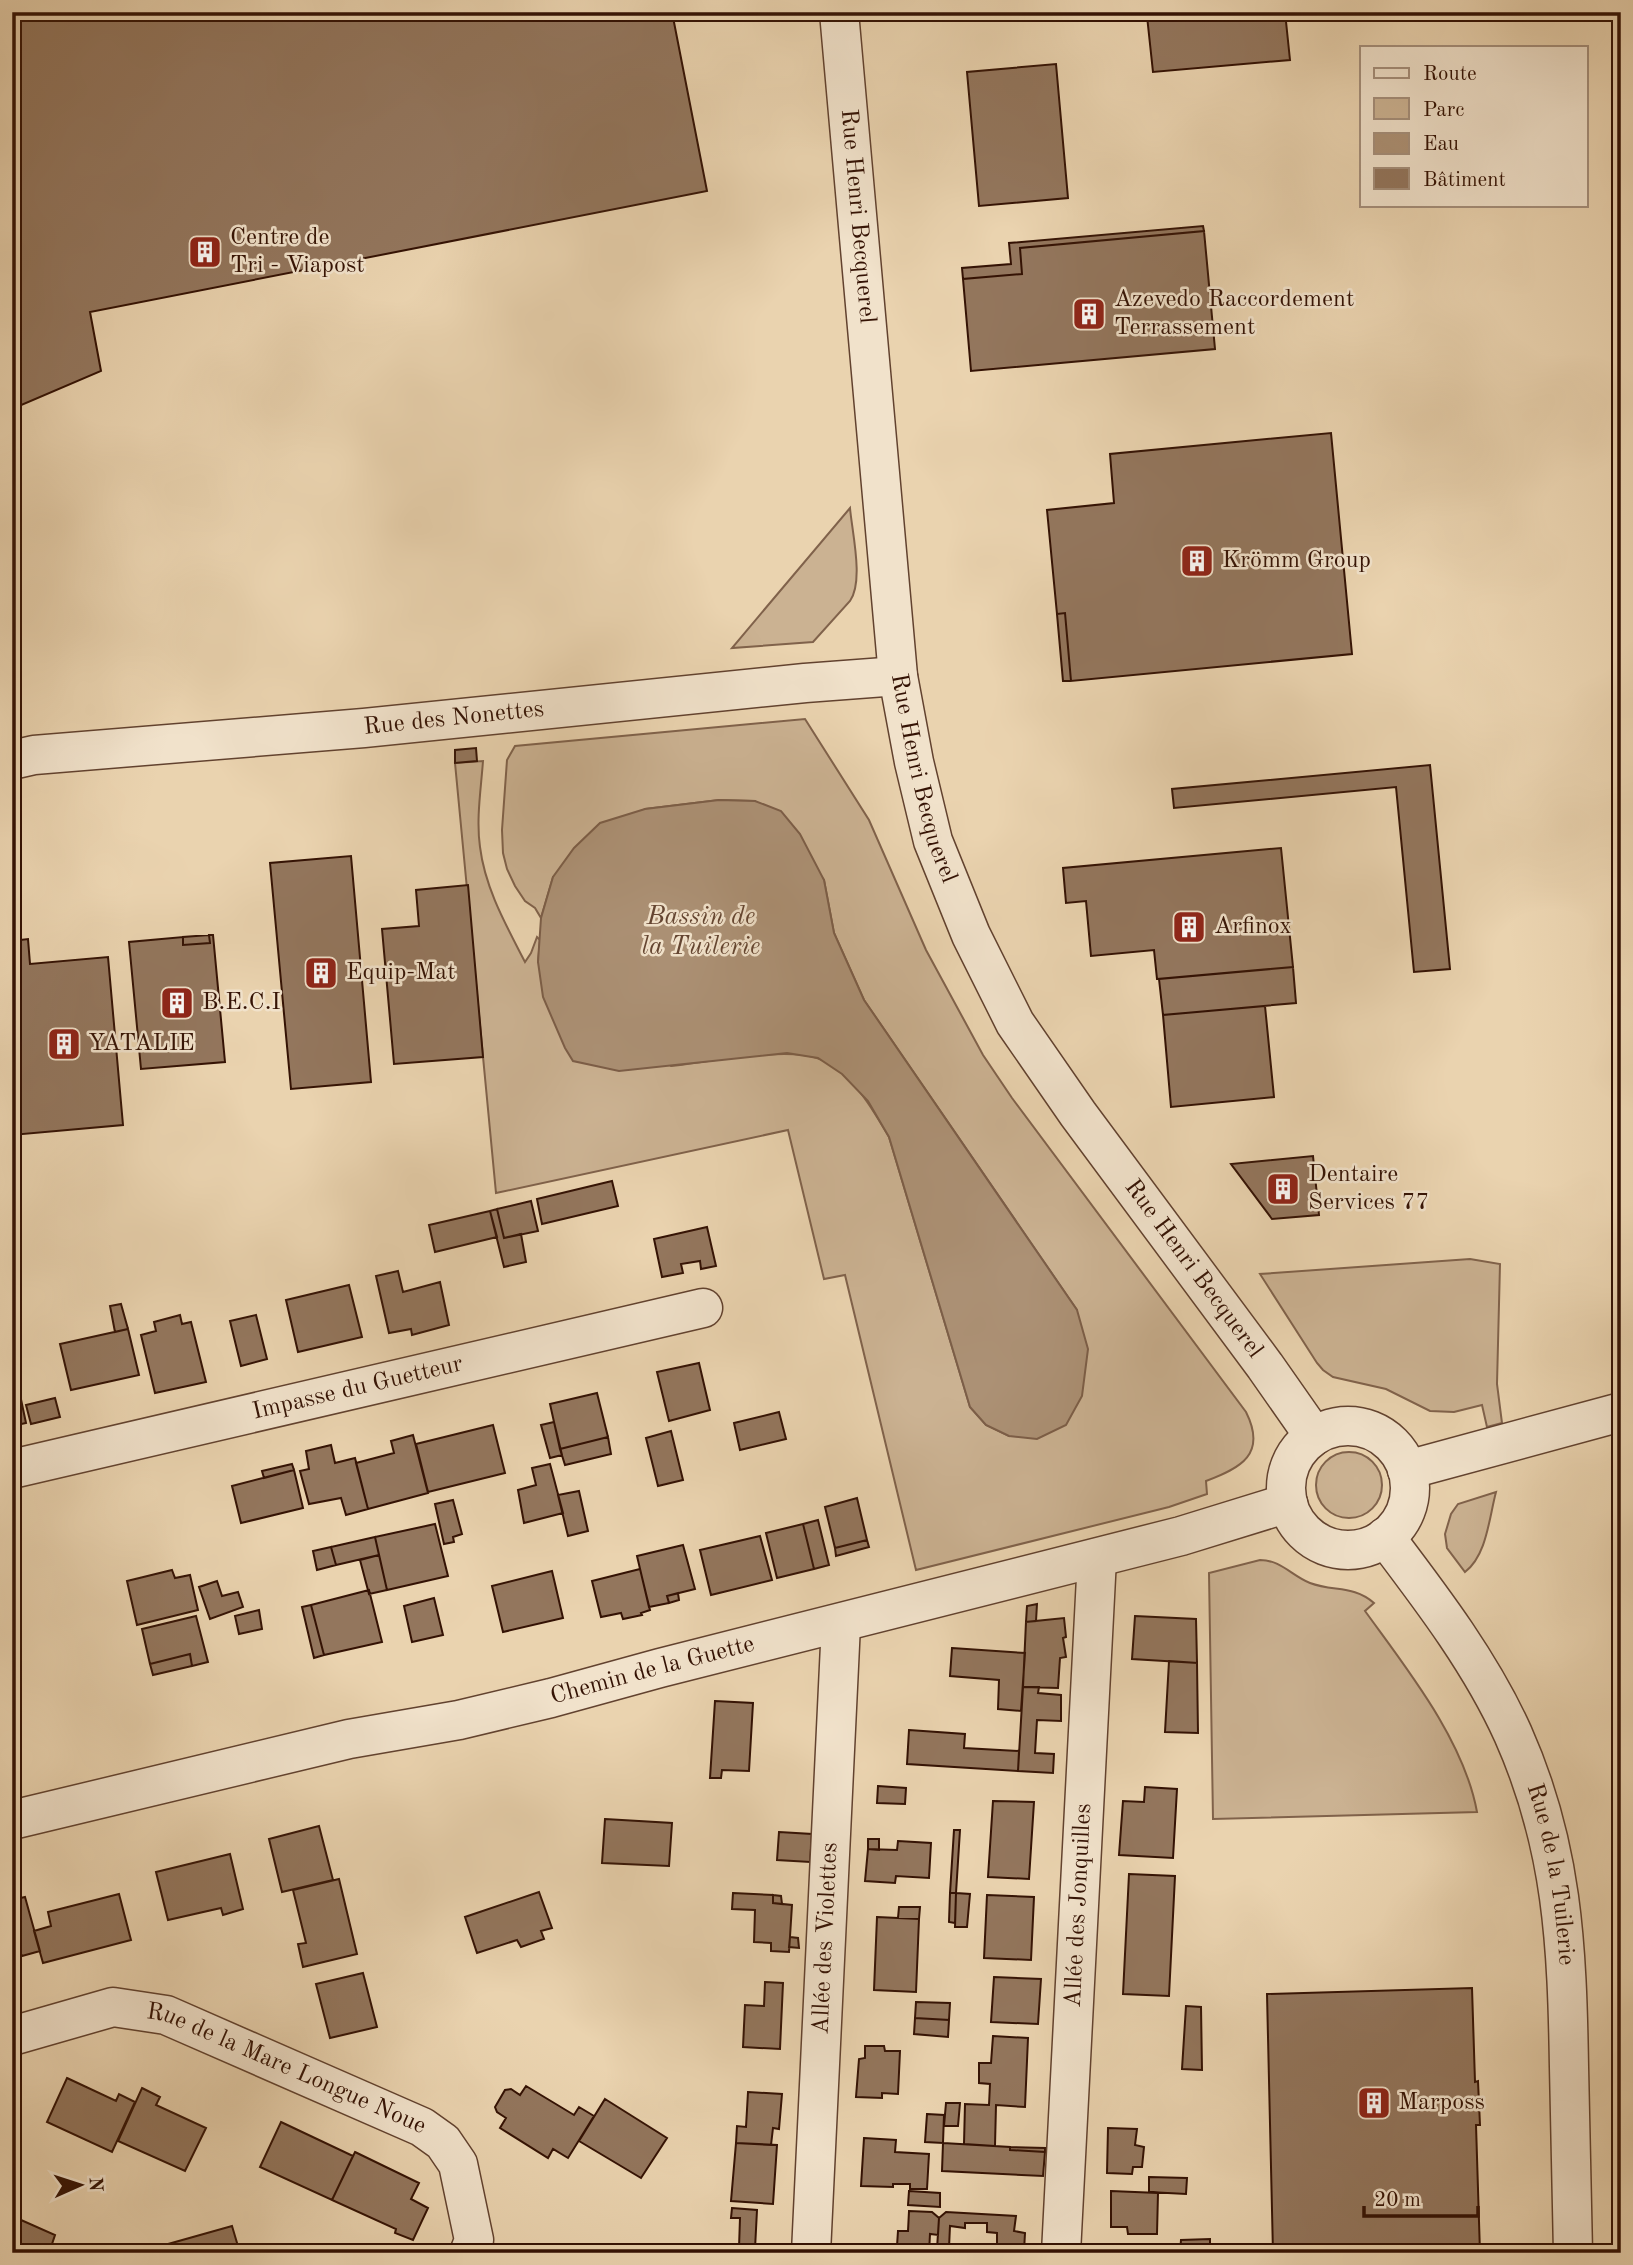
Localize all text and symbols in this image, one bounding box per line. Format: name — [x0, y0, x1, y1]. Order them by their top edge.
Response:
legend — [1360, 46, 1588, 206]
text: Route — [1423, 64, 1477, 85]
text: Parc — [1423, 100, 1465, 121]
street label: Rue Henri Becquerel — [836, 108, 879, 324]
text: Eau — [1423, 134, 1459, 155]
text: Bâtiment — [1423, 170, 1506, 191]
place label: Centre de Tri - Viapost — [230, 226, 365, 278]
building icon: Centre de Tri - Viapost — [186, 233, 224, 271]
place label: Azevedo Raccordement Terrassement — [1114, 288, 1354, 340]
building icon: Azevedo Raccordement Terrassement — [1070, 295, 1108, 333]
building icon: Krömm Group — [1178, 542, 1216, 580]
place label: Krömm Group — [1222, 549, 1371, 573]
street label: Rue Henri Becquerel — [886, 672, 961, 887]
street label: Rue des Nonettes — [363, 698, 545, 740]
water label: Bassin de la Tuilerie — [642, 904, 760, 960]
building icon: Arfinox — [1170, 908, 1208, 946]
place label: Arfinox — [1214, 915, 1292, 939]
building icon: Equip-Mat — [302, 954, 340, 992]
place label: Equip-Mat — [346, 961, 456, 985]
building icon: B.E.C.I — [158, 984, 196, 1022]
place label: B.E.C.I — [202, 991, 281, 1015]
building icon: YATALIE — [45, 1025, 83, 1063]
place label: YATALIE — [88, 1032, 195, 1056]
place label: Dentaire Services 77 — [1308, 1163, 1429, 1215]
building icon: Dentaire Services 77 — [1264, 1170, 1302, 1208]
street label: Rue Henri Becquerel — [1119, 1176, 1267, 1363]
street label: Impasse du Guetteur — [250, 1352, 465, 1425]
street label: Chemin de la Guette — [548, 1633, 757, 1710]
street label: Rue de la Tuilerie — [1521, 1781, 1578, 1966]
street label: Allée des Jonquilles — [1062, 1803, 1096, 2008]
street label: Allée des Violettes — [809, 1842, 843, 2035]
street label: Rue de la Mare Longue Noue — [145, 2000, 429, 2139]
building icon: Marposs — [1355, 2084, 1393, 2122]
place label: Marposs — [1398, 2091, 1485, 2115]
north arrow — [46, 2150, 116, 2220]
scale bar — [1364, 2174, 1477, 2218]
text: N — [85, 2176, 104, 2192]
text: 20 m — [1374, 2190, 1421, 2211]

